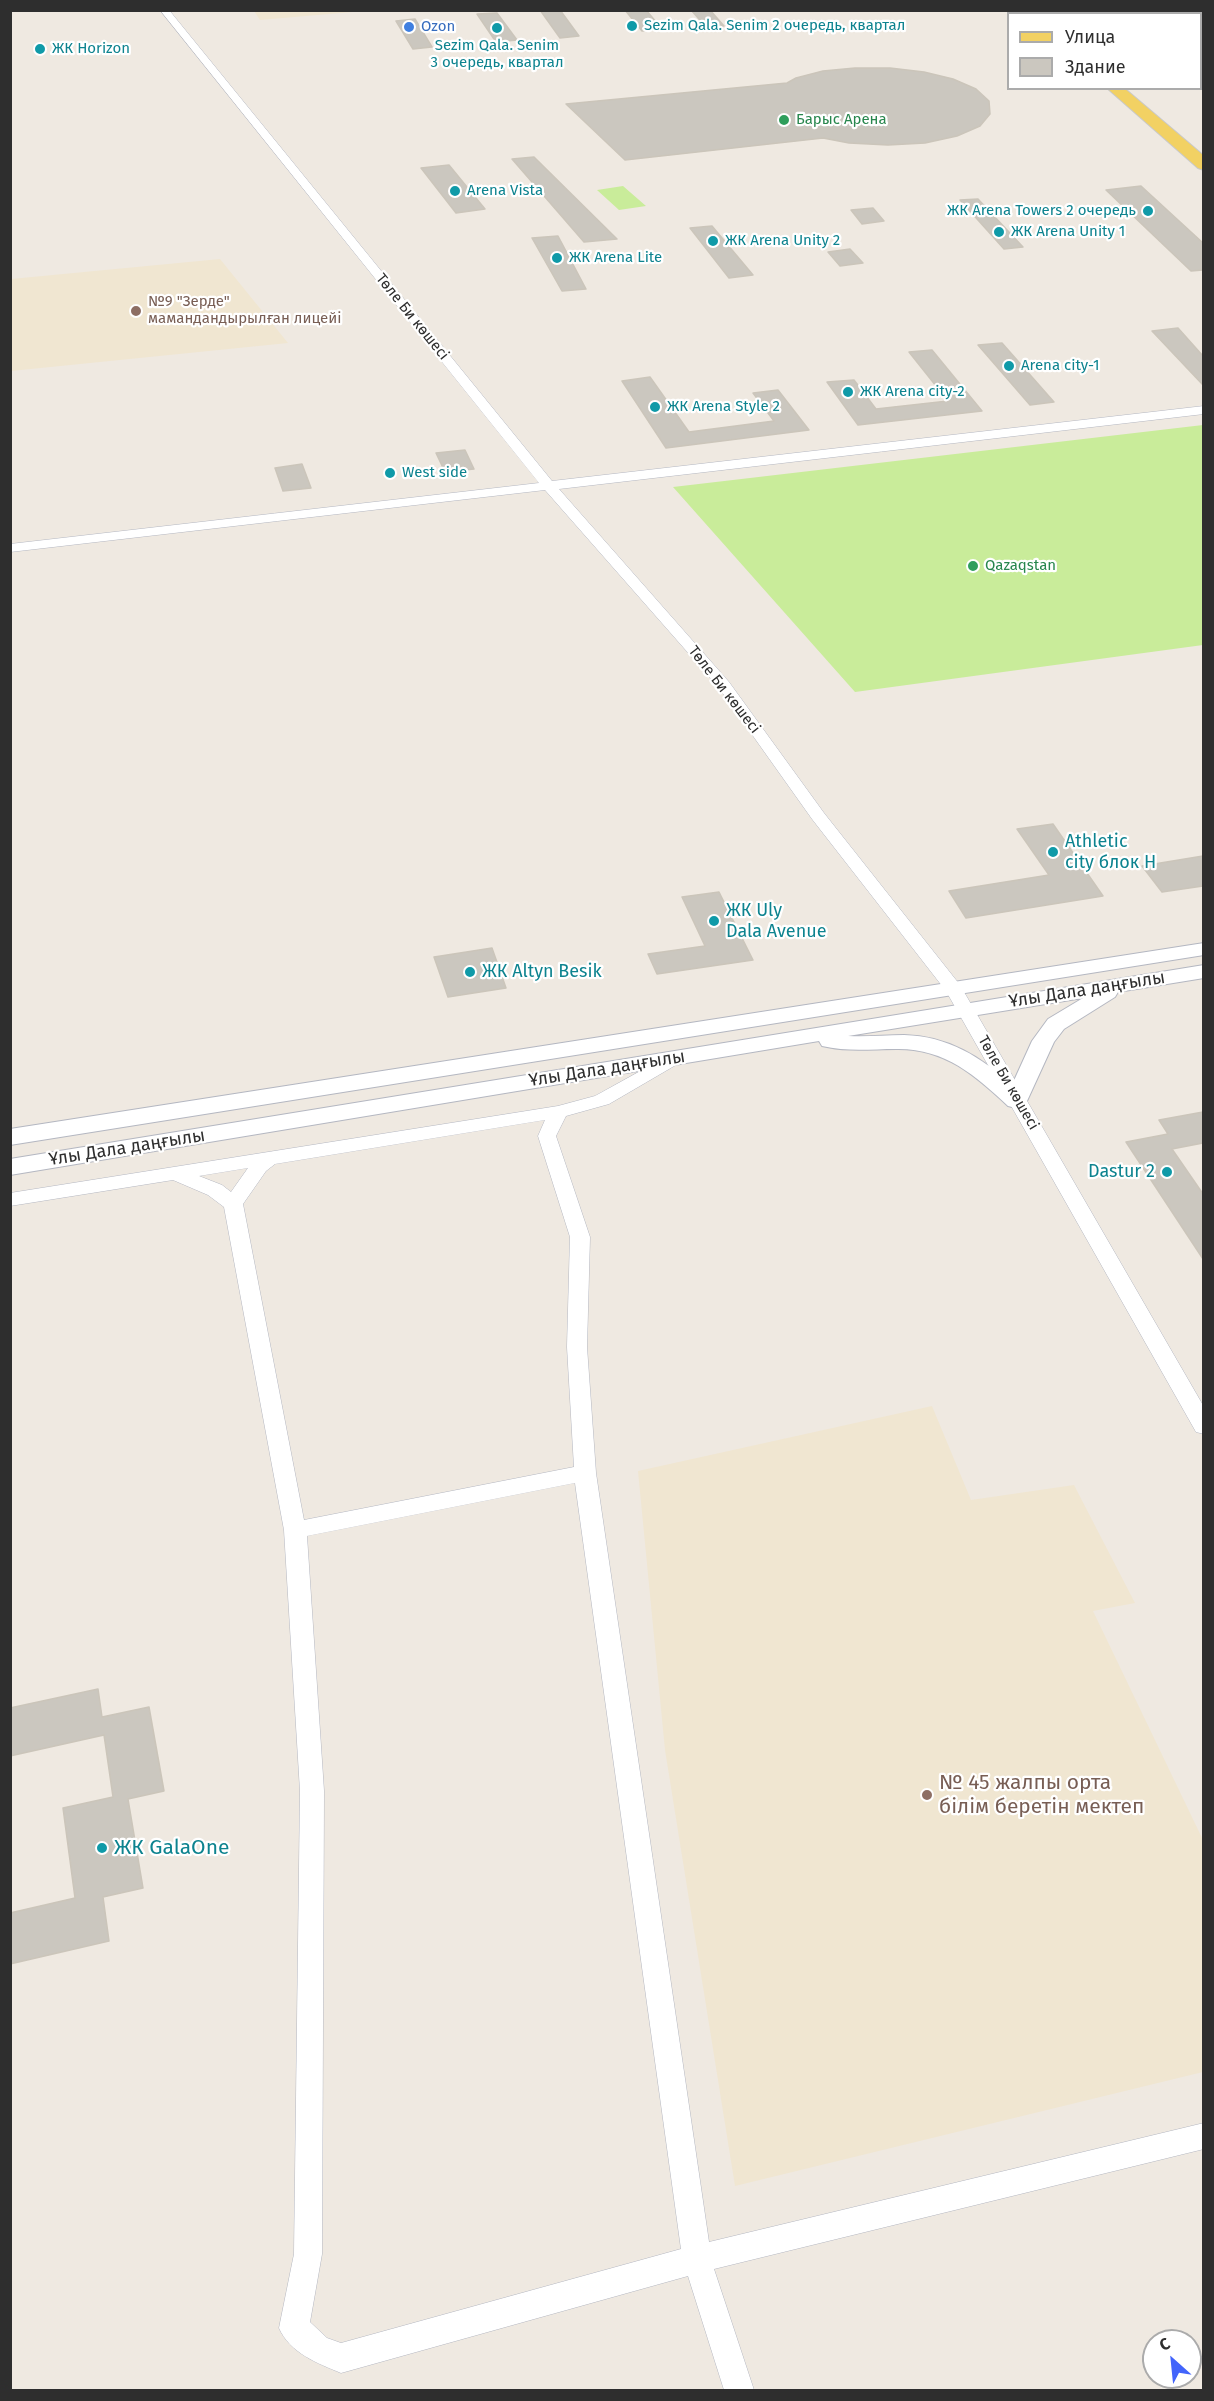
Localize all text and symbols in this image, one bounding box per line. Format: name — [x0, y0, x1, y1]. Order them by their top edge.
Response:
legend — [1007, 12, 1202, 90]
place label: Sezim Qala. Senim 2 очередь, квартал — [644, 17, 905, 35]
place label: Ozon — [421, 18, 455, 36]
marker: Sezim Qala. Senim 2 очередь, квартал — [625, 19, 639, 33]
marker: Ozon — [402, 20, 416, 34]
marker: Sezim Qala. Senim 3 очередь, квартал — [490, 21, 504, 35]
text: Улица — [1065, 26, 1115, 48]
place label: Sezim Qala. Senim 3 очередь, квартал — [430, 37, 564, 72]
place label: ЖК Horizon — [52, 40, 130, 58]
marker: ЖК Horizon — [33, 42, 47, 56]
text: Здание — [1065, 56, 1126, 78]
place label: Барыс Арена — [796, 111, 887, 129]
marker: Барыс Арена — [777, 113, 791, 127]
place label: Arena Vista — [467, 182, 543, 200]
marker: Arena Vista — [448, 184, 462, 198]
place label: ЖК Arena Towers 2 очередь — [947, 202, 1136, 220]
marker: ЖК Arena Towers 2 очередь — [1141, 204, 1155, 218]
place label: ЖК Arena Unity 1 — [1011, 223, 1125, 241]
marker: ЖК Arena Unity 1 — [992, 225, 1006, 239]
place label: ЖК Arena Unity 2 — [725, 232, 840, 250]
marker: ЖК Arena Unity 2 — [706, 234, 720, 248]
place label: ЖК Arena Lite — [569, 249, 662, 267]
marker: ЖК Arena Lite — [550, 251, 564, 265]
street label: Төле Би көшесі — [372, 270, 452, 364]
place label: №9 "Зерде" мамандандырылған лицейі — [148, 293, 341, 328]
marker: №9 "Зерде" мамандандырылған лицейі — [129, 304, 143, 318]
place label: Arena city-1 — [1021, 357, 1099, 375]
marker: Arena city-1 — [1002, 359, 1016, 373]
place label: ЖК Arena city-2 — [860, 383, 965, 401]
marker: ЖК Arena city-2 — [841, 385, 855, 399]
place label: ЖК Arena Style 2 — [667, 398, 780, 416]
marker: ЖК Arena Style 2 — [648, 400, 662, 414]
place label: West side — [402, 464, 467, 482]
marker: West side — [383, 466, 397, 480]
place label: Qazaqstan — [985, 557, 1056, 575]
marker: Qazaqstan — [966, 559, 980, 573]
street label: Төле Би көшесі — [684, 643, 764, 737]
place label: Athletic city блок H — [1065, 831, 1156, 874]
marker: Athletic city блок H — [1046, 845, 1060, 859]
place label: ЖК Uly Dala Avenue — [726, 900, 827, 942]
marker: ЖК Uly Dala Avenue — [707, 914, 721, 928]
place label: ЖК Altyn Besik — [482, 961, 602, 983]
marker: ЖК Altyn Besik — [463, 965, 477, 979]
street label: Ұлы Дала даңғылы — [1007, 967, 1167, 1013]
street label: Төле Би көшесі — [974, 1033, 1042, 1133]
street label: Ұлы Дала даңғылы — [527, 1046, 687, 1092]
street label: Ұлы Дала даңғылы — [47, 1125, 207, 1171]
place label: Dastur 2 — [1088, 1161, 1155, 1183]
marker: Dastur 2 — [1160, 1165, 1174, 1179]
place label: № 45 жалпы орта білім беретін мектеп — [939, 1770, 1144, 1820]
marker: № 45 жалпы орта білім беретін мектеп — [920, 1788, 934, 1802]
place label: ЖК GalaOne — [114, 1835, 229, 1861]
marker: ЖК GalaOne — [95, 1841, 109, 1855]
north arrow — [1142, 2329, 1202, 2389]
text: С — [1156, 2334, 1173, 2355]

